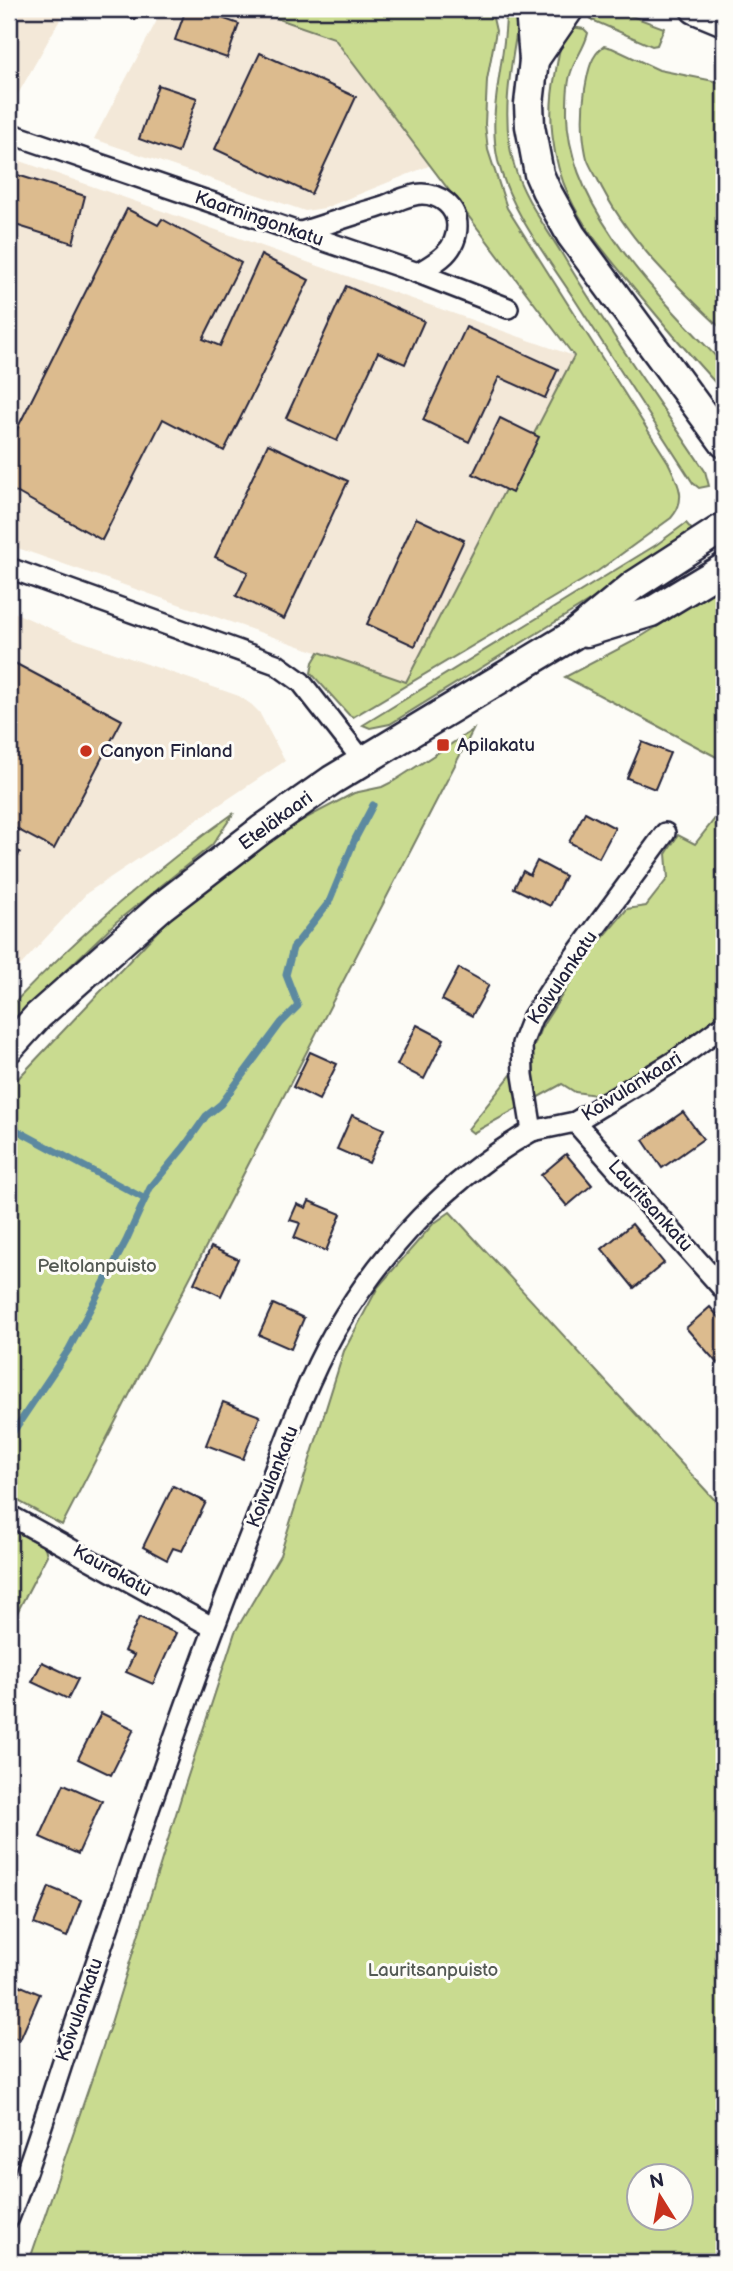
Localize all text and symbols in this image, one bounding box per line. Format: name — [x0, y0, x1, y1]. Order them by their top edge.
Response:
street label: Kaarningonkatu — [191, 186, 327, 252]
place label: Apilakatu — [457, 734, 535, 757]
marker: Apilakatu — [435, 737, 451, 753]
place label: Canyon Finland — [100, 740, 233, 763]
marker: Canyon Finland — [78, 743, 94, 759]
street label: Eteläkaari — [235, 787, 317, 855]
street label: Koivulankatu — [523, 927, 603, 1029]
street label: Koivulankaari — [578, 1047, 686, 1127]
street label: Lauritsankatu — [603, 1155, 697, 1257]
park label: Peltolanpuisto — [37, 1255, 157, 1278]
street label: Koivulankatu — [242, 1423, 304, 1531]
street label: Kaurakatu — [69, 1540, 155, 1602]
street label: Koivulankatu — [52, 1955, 108, 2065]
park label: Lauritsanpuisto — [368, 1959, 498, 1982]
north arrow — [624, 2162, 694, 2232]
text: N — [648, 2169, 666, 2194]

